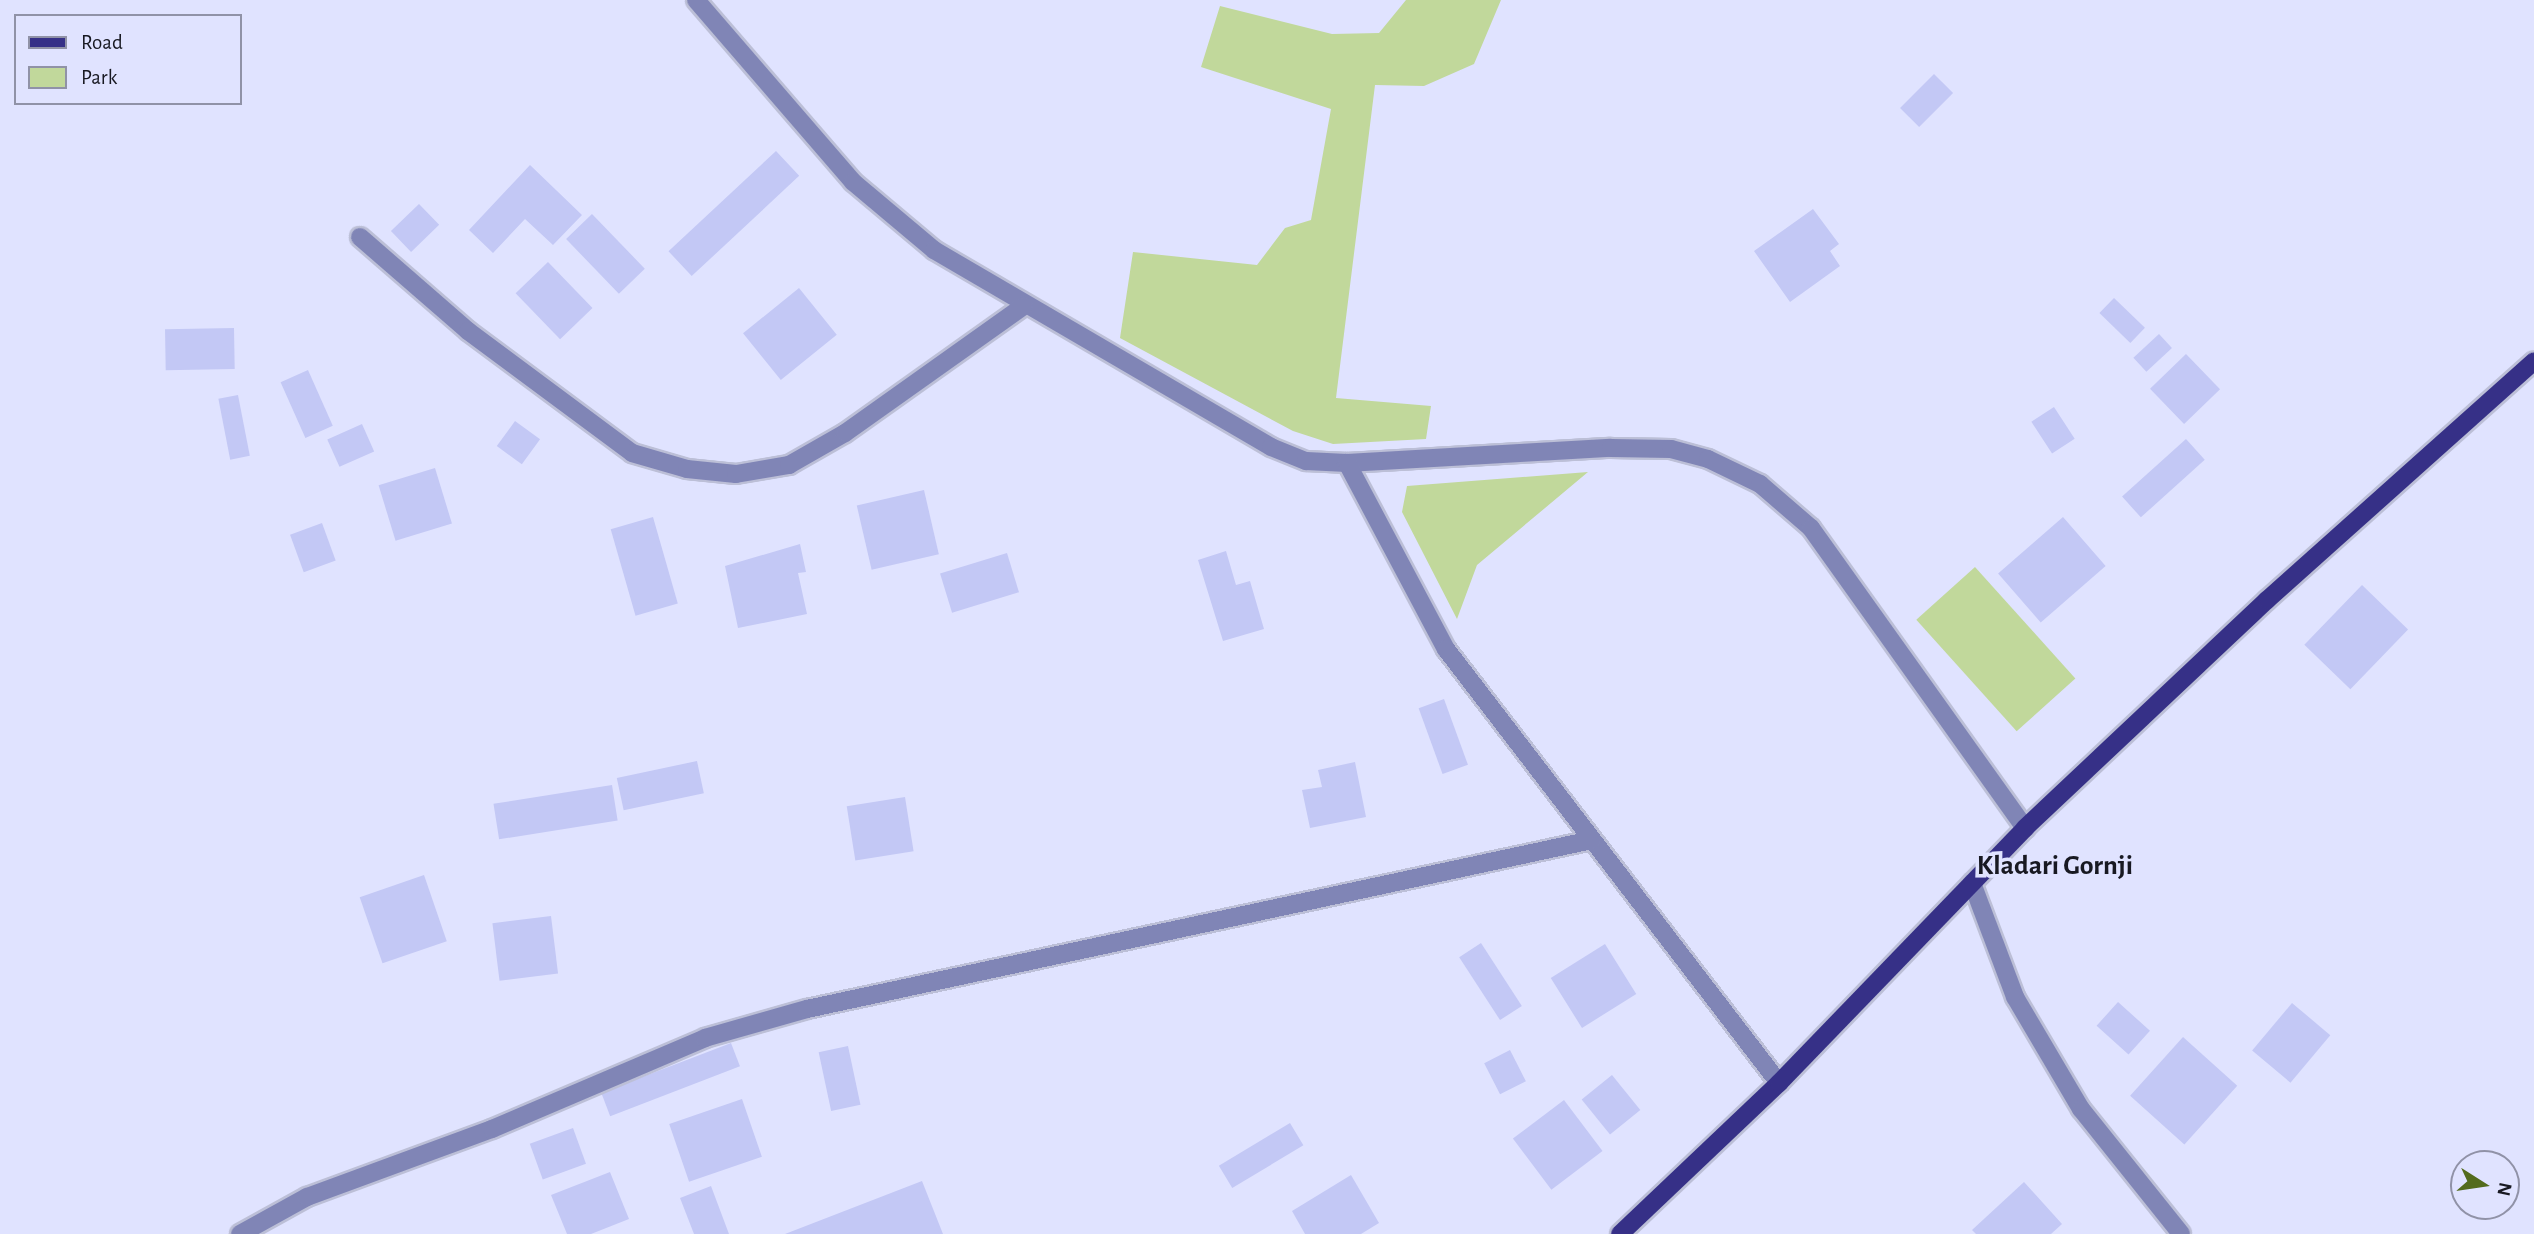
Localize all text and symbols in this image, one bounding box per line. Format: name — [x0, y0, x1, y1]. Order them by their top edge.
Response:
legend — [14, 14, 242, 105]
text: Road — [81, 32, 123, 53]
text: Park — [81, 67, 117, 88]
district label: Kladari Gornji — [1977, 849, 2133, 883]
north arrow — [2450, 1150, 2520, 1220]
text: N — [2493, 1181, 2515, 1197]

